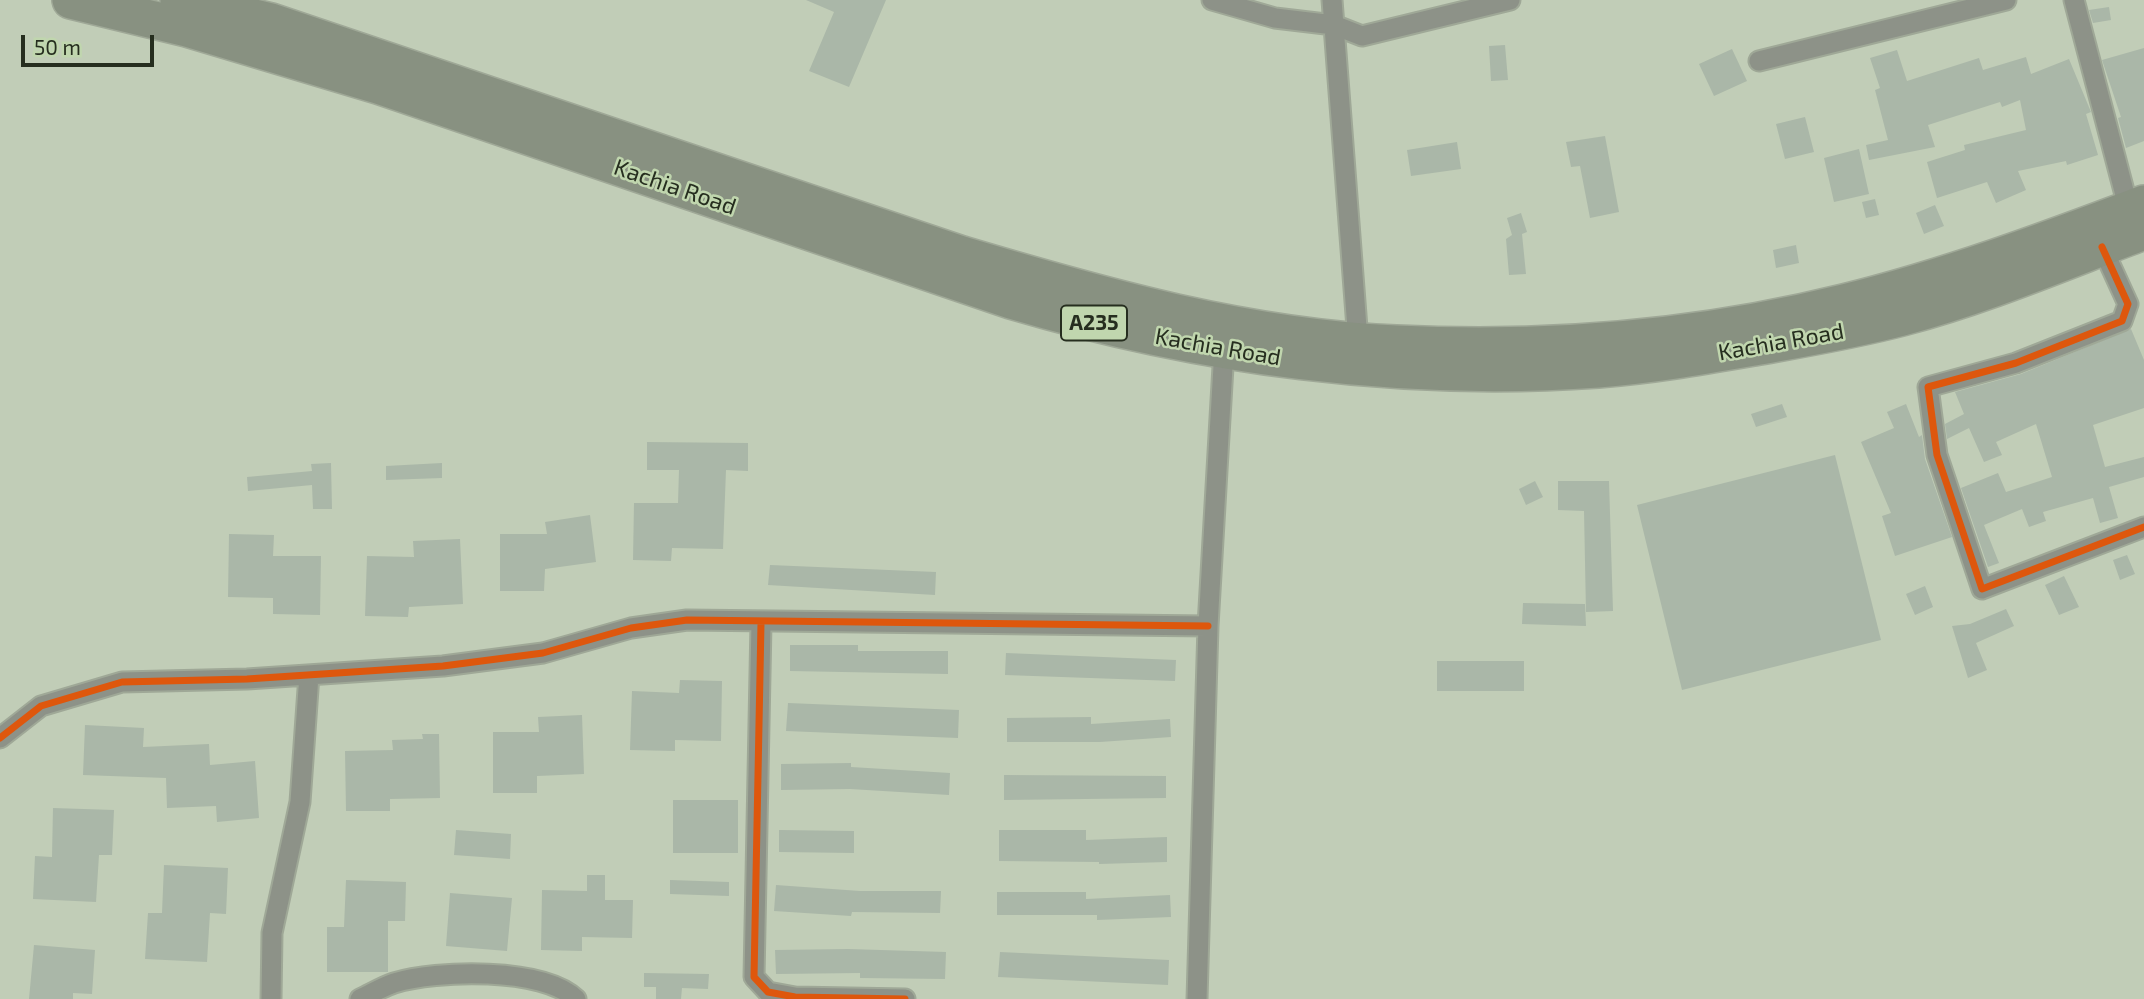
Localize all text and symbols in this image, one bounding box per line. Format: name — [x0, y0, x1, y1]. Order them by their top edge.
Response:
scale bar — [24, 21, 158, 65]
text: 50 m — [34, 34, 81, 59]
street label: Kachia Road — [610, 153, 740, 221]
road number: A235 — [1061, 306, 1127, 340]
street label: Kachia Road — [1716, 317, 1846, 367]
street label: Kachia Road — [1153, 322, 1283, 372]

